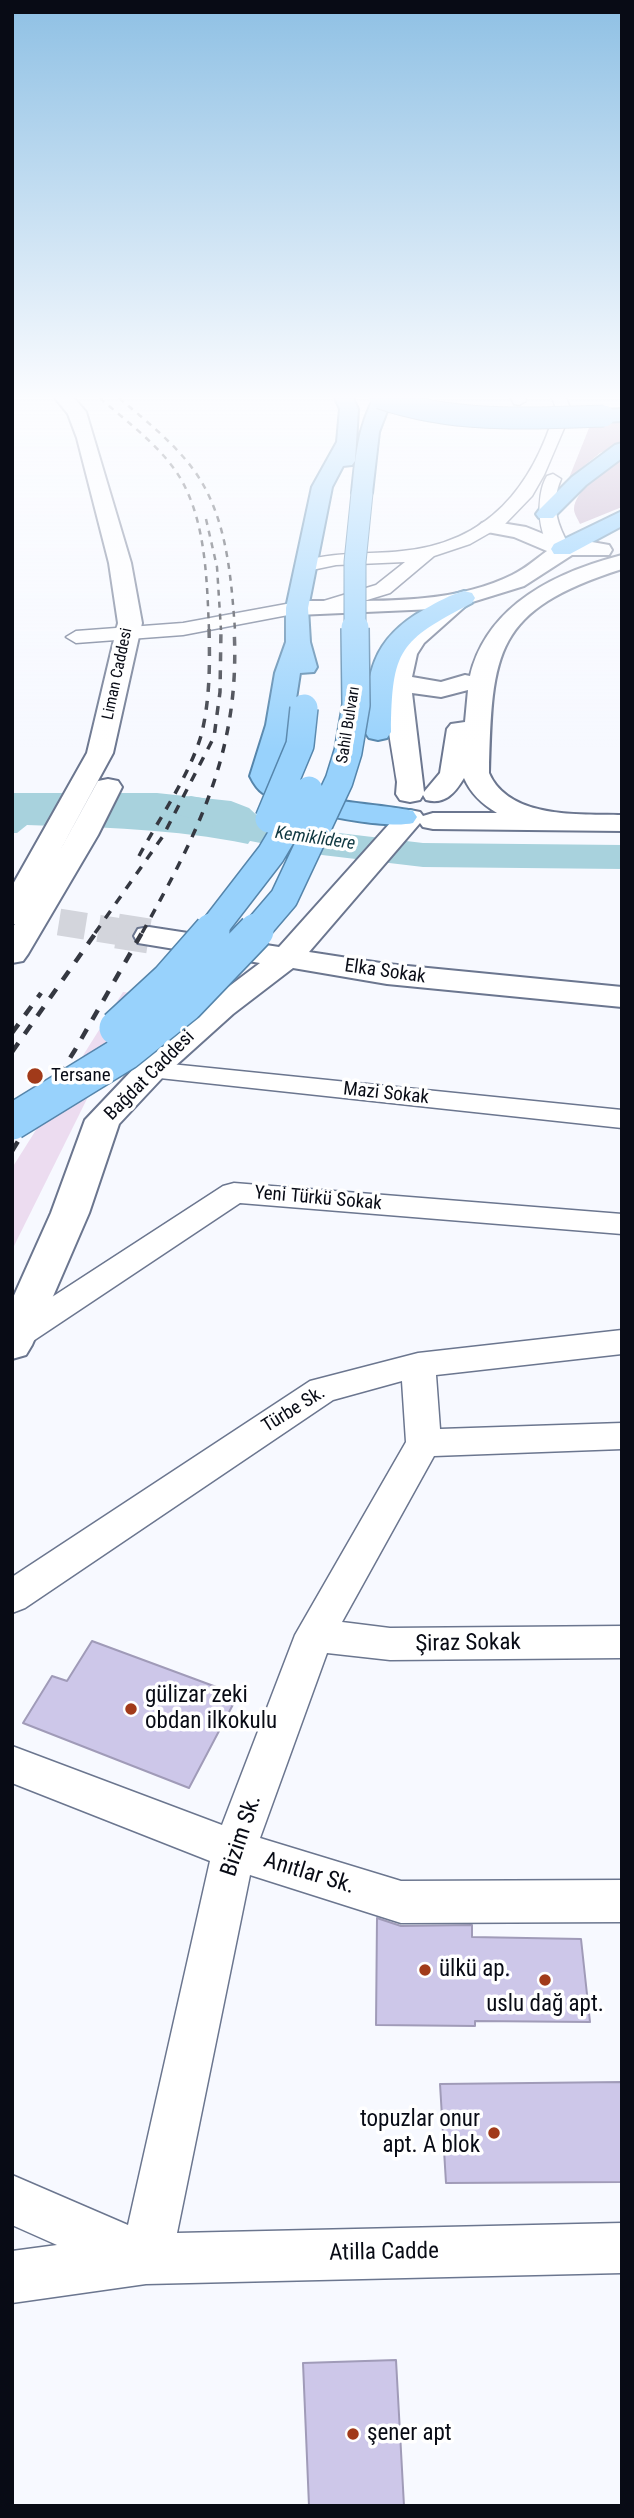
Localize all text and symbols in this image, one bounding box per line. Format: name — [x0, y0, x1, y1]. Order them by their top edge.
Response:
street label: Liman Caddesi — [99, 626, 137, 722]
street label: Sahil Bulvarı — [333, 685, 365, 765]
water label: Kemiklidere — [274, 823, 356, 855]
street label: Elka Sokak — [343, 955, 427, 989]
street label: Bağdat Caddesi — [100, 1026, 200, 1126]
place label: Tersane — [51, 1065, 111, 1087]
marker: Tersane — [25, 1066, 45, 1086]
street label: Mazi Sokak — [342, 1078, 430, 1110]
street label: Yeni Türkü Sokak — [253, 1182, 383, 1216]
street label: Türbe Sk. — [258, 1382, 330, 1438]
street label: Şiraz Sokak — [415, 1629, 521, 1659]
place label: gülizar zeki obdan ilkokulu — [145, 1682, 277, 1736]
marker: gülizar zeki obdan ilkokulu — [123, 1701, 139, 1717]
street label: Bizim Sk. — [216, 1792, 268, 1880]
street label: Anıtlar Sk. — [260, 1847, 358, 1901]
place label: ülkü ap. — [439, 1956, 511, 1984]
marker: ülkü ap. — [417, 1962, 433, 1978]
marker: uslu dağ apt. — [537, 1972, 553, 1988]
place label: uslu dağ apt. — [486, 1991, 604, 2019]
place label: topuzlar onur apt. A blok — [360, 2106, 480, 2160]
marker: topuzlar onur apt. A blok — [486, 2125, 502, 2141]
street label: Atilla Cadde — [329, 2238, 439, 2268]
place label: şener apt — [367, 2420, 452, 2448]
marker: şener apt — [345, 2426, 361, 2442]

